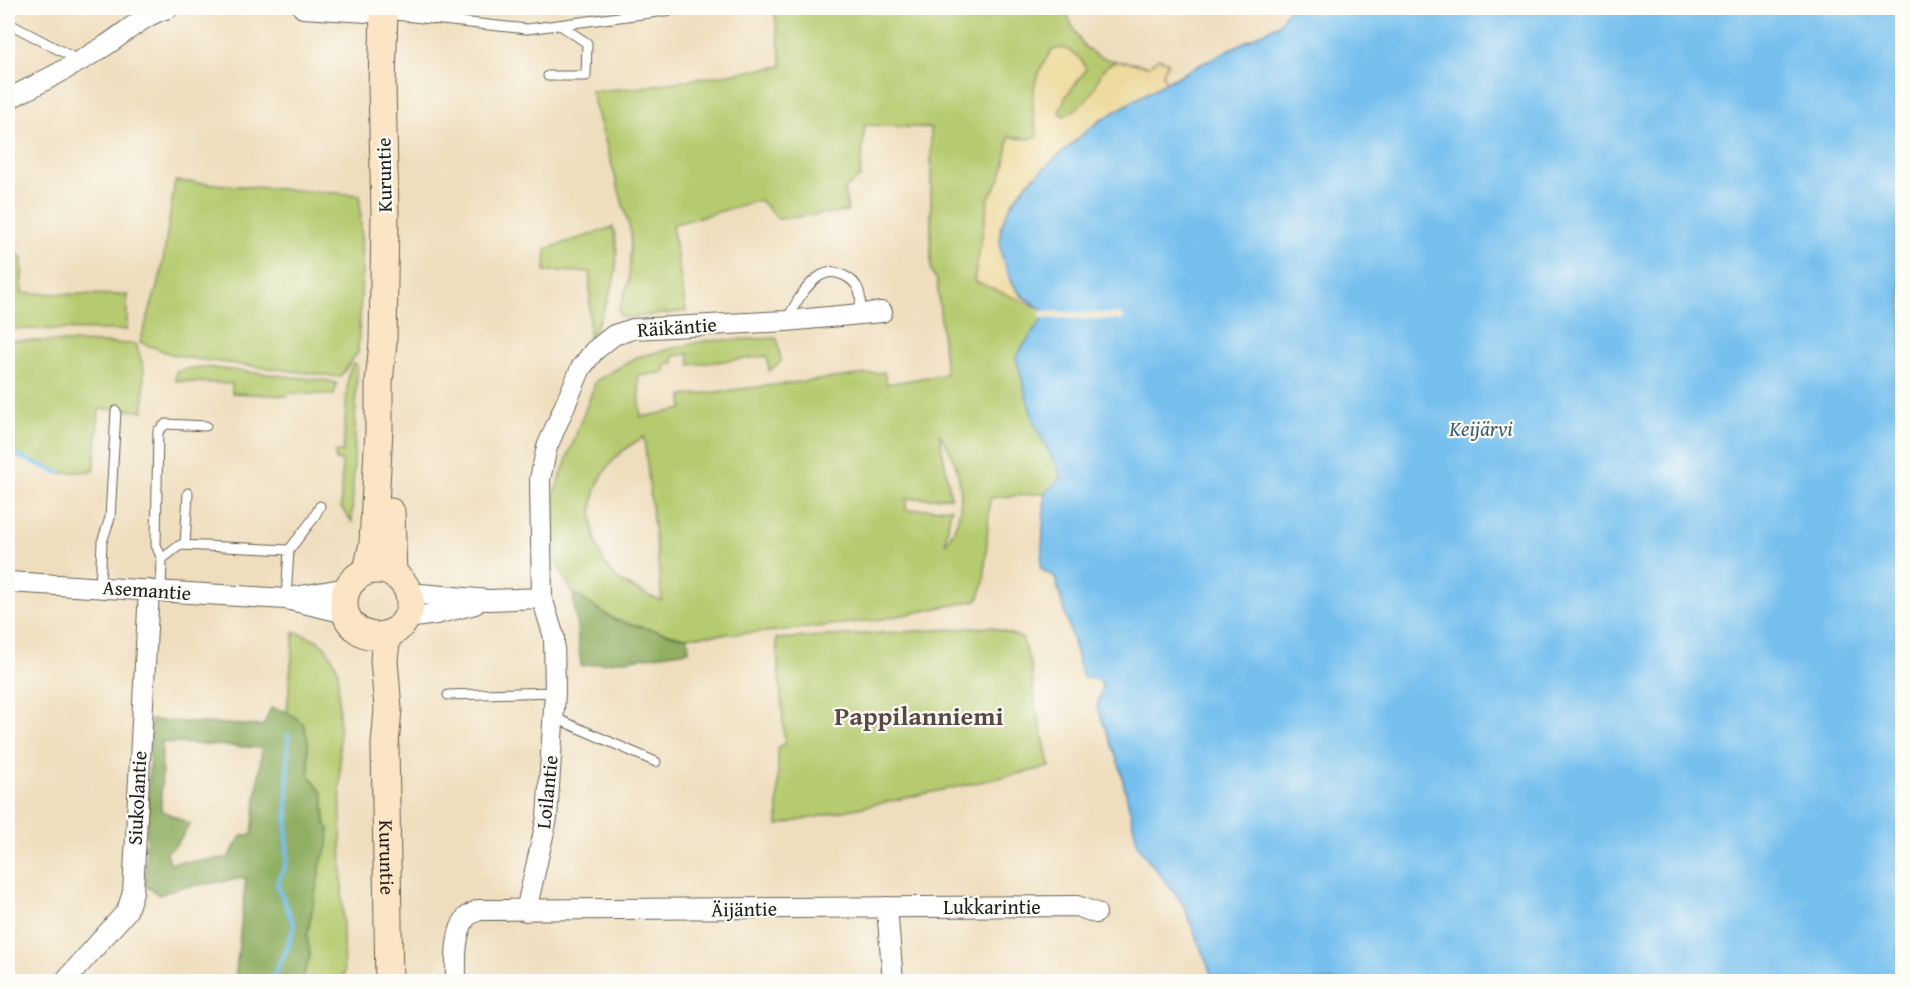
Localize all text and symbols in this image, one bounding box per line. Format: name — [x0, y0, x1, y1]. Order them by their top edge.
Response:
street label: Kuruntie — [368, 137, 399, 213]
street label: Räikäntie — [636, 309, 718, 344]
water label: Keijärvi — [1448, 413, 1513, 444]
street label: Asemantie — [102, 572, 192, 607]
district label: Pappilanniemi — [834, 696, 1004, 735]
street label: Siukolantie — [120, 750, 153, 846]
street label: Loilantie — [528, 754, 565, 830]
street label: Kuruntie — [372, 820, 403, 895]
street label: Lukkarintie — [943, 892, 1041, 921]
street label: Äijäntie — [711, 893, 777, 924]

